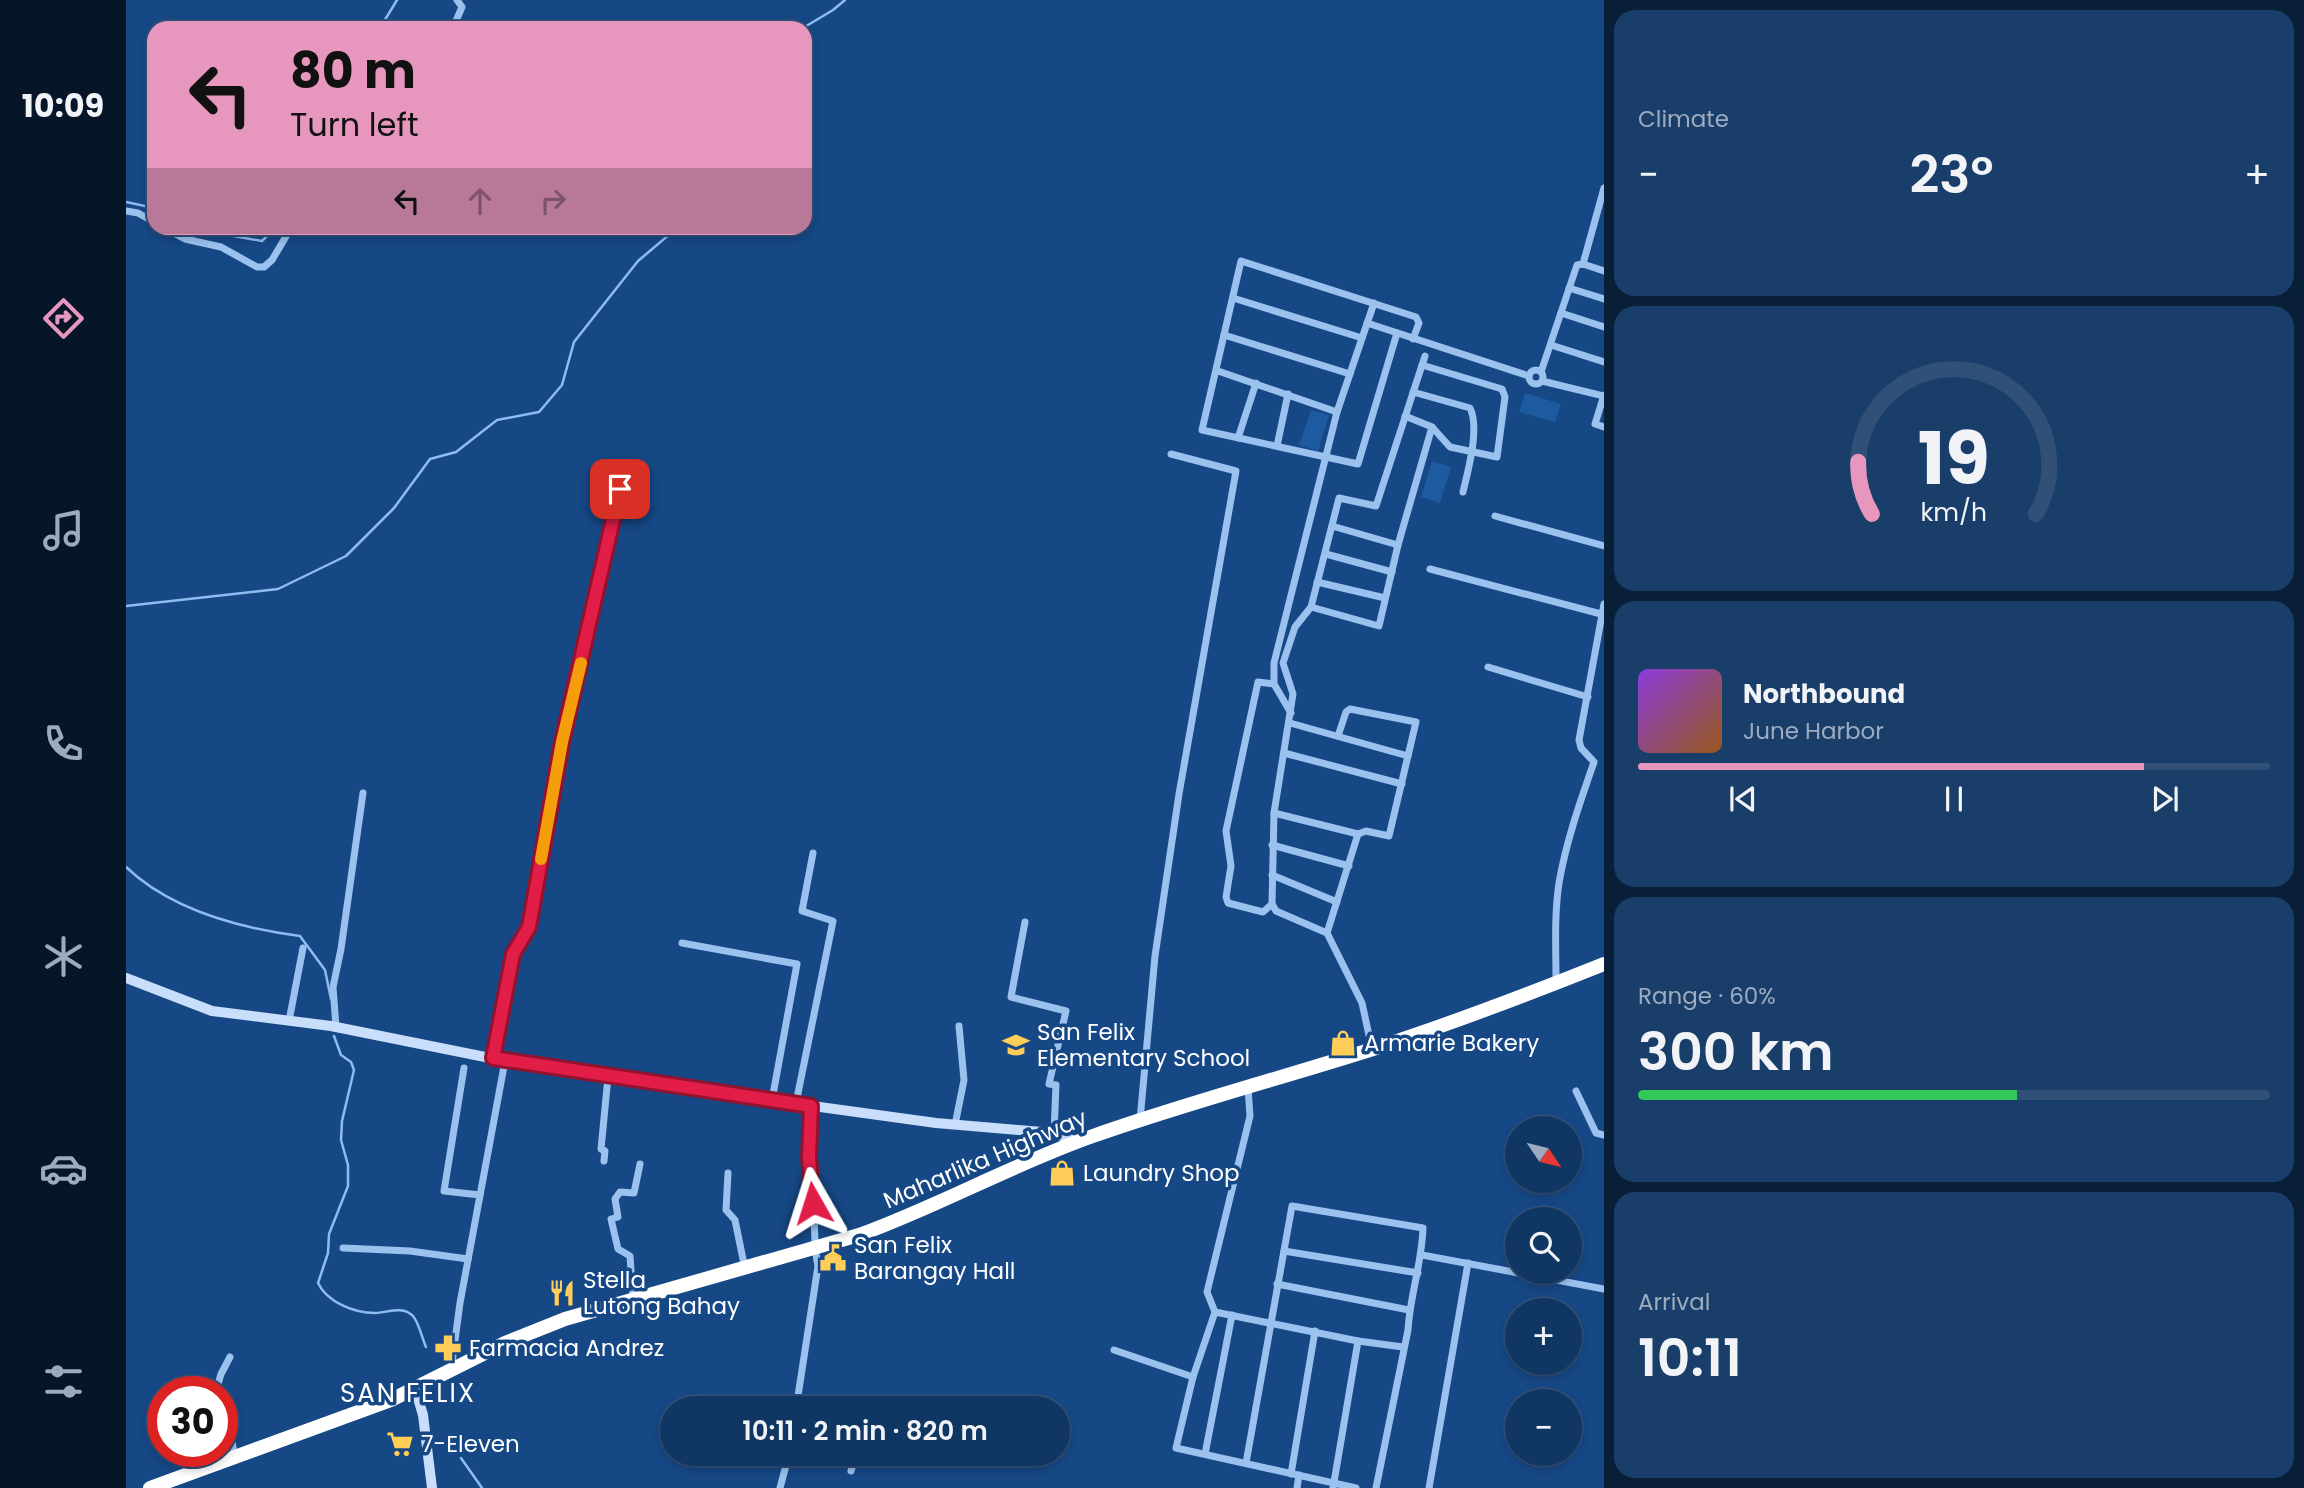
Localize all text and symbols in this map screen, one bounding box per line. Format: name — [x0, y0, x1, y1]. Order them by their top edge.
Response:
text: 80 m — [290, 37, 416, 105]
icon: left — [175, 49, 266, 140]
text: 10:09 — [22, 83, 104, 128]
text: Turn left — [290, 102, 419, 147]
text: Climate — [1638, 103, 1729, 135]
text: 23° — [1909, 138, 1994, 211]
text: − — [1638, 148, 1659, 201]
text: + — [2244, 148, 2270, 201]
icon: left — [388, 182, 426, 220]
icon: ahead — [461, 182, 499, 220]
icon: right — [534, 182, 572, 220]
icon: directions — [39, 294, 88, 343]
text: 19 — [1918, 409, 1990, 510]
pin — [590, 459, 650, 519]
icon: arrive — [601, 470, 639, 508]
text: km/h — [1921, 495, 1987, 530]
icon: music — [39, 506, 88, 555]
text: Northbound — [1743, 676, 1905, 712]
text: June Harbor — [1743, 715, 1884, 747]
icon: phone — [39, 719, 88, 768]
icon: previous — [1724, 780, 1762, 818]
icon: pause — [1935, 780, 1973, 818]
icon: next — [2146, 780, 2184, 818]
icon: climate — [39, 932, 88, 981]
text: Range · 60% — [1638, 980, 1776, 1012]
text: 300 km — [1638, 1015, 1834, 1088]
place label: San Felix Elementary School — [1037, 1016, 1250, 1074]
place label: Armarie Bakery — [1364, 1027, 1539, 1059]
shop icon: Armarie Bakery — [1328, 1028, 1358, 1058]
school or university icon: San Felix Elementary School — [1001, 1030, 1031, 1060]
street label: Maharlika Highway — [878, 1102, 1092, 1216]
north arrow — [1505, 1116, 1582, 1194]
map controls — [1505, 1116, 1582, 1466]
icon: car — [39, 1144, 88, 1193]
place label: Laundry Shop — [1083, 1157, 1240, 1189]
shop icon: Laundry Shop — [1047, 1158, 1077, 1188]
position arrow — [776, 1166, 850, 1240]
button: search — [1505, 1207, 1582, 1284]
place label: San Felix Barangay Hall — [854, 1229, 1015, 1287]
public building icon: San Felix Barangay Hall — [818, 1243, 848, 1273]
place label: Stella Lutong Bahay — [583, 1264, 740, 1322]
restaurant icon: Stella Lutong Bahay — [547, 1278, 577, 1308]
text: Arrival — [1638, 1286, 1710, 1318]
button: + — [1505, 1298, 1582, 1375]
text: 10:11 — [1638, 1321, 1742, 1394]
place label: Farmacia Andrez — [469, 1332, 664, 1364]
pharmacy icon: Farmacia Andrez — [433, 1333, 463, 1363]
icon: filters — [39, 1357, 88, 1406]
district label: SAN FELIX — [340, 1375, 476, 1411]
speed limit sign: 30 — [147, 1376, 238, 1467]
button: − — [1505, 1389, 1582, 1466]
text: 10:11 · 2 min · 820 m — [742, 1413, 988, 1449]
place label: 7-Eleven — [421, 1428, 520, 1460]
supermarket icon: 7-Eleven — [385, 1429, 415, 1459]

